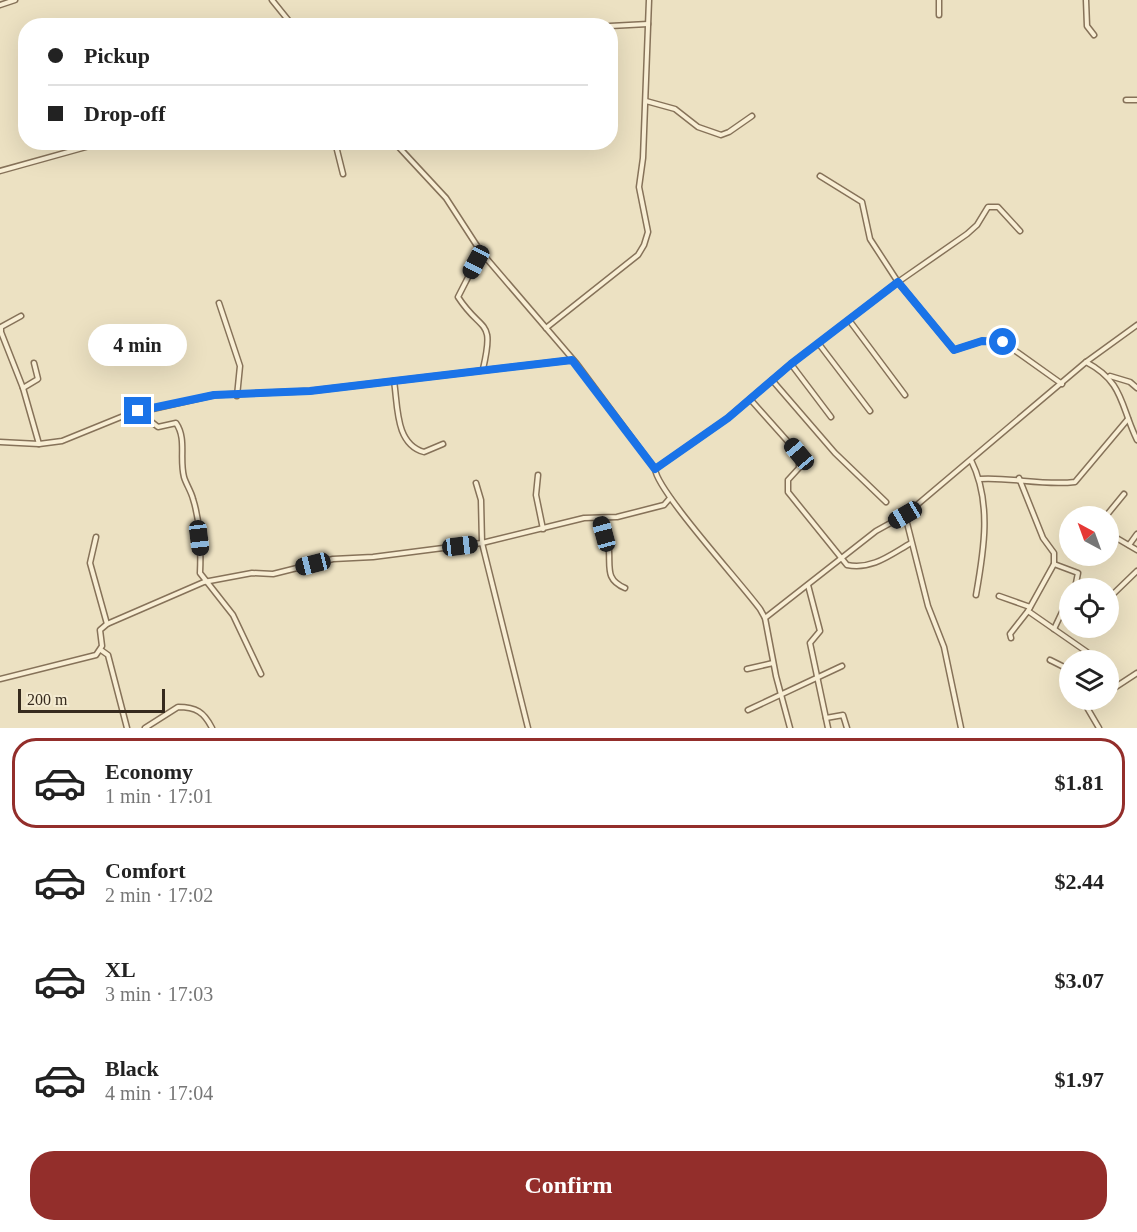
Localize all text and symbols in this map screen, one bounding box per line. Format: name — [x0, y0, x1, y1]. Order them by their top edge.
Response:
text: Pickup — [84, 43, 150, 68]
text: Drop-off — [84, 101, 165, 126]
car — [460, 242, 492, 282]
callout: 4 min — [88, 324, 188, 366]
route start — [989, 328, 1016, 355]
text: 4 min — [113, 334, 162, 356]
route end — [124, 397, 151, 424]
car — [781, 434, 817, 474]
car — [885, 498, 925, 532]
north arrow — [1059, 506, 1119, 566]
map controls — [1059, 506, 1119, 710]
car — [591, 514, 617, 554]
car — [188, 519, 210, 557]
car — [441, 535, 479, 557]
car — [293, 551, 333, 577]
button: locate — [1059, 578, 1119, 638]
button: layers — [1059, 650, 1119, 710]
scale bar — [18, 686, 165, 714]
text: 200 m — [27, 691, 67, 708]
icon: car — [33, 756, 87, 810]
text: Economy — [105, 759, 193, 784]
text: $1.81 — [1055, 770, 1104, 795]
text: 1 min · 17:01 — [105, 785, 213, 807]
icon: car — [33, 855, 87, 909]
text: Comfort — [105, 858, 186, 883]
text: $2.44 — [1055, 869, 1104, 894]
text: 2 min · 17:02 — [105, 884, 213, 906]
icon: car — [33, 954, 87, 1008]
text: XL — [105, 957, 136, 982]
text: $3.07 — [1055, 968, 1104, 993]
text: 3 min · 17:03 — [105, 983, 213, 1005]
icon: car — [33, 1053, 87, 1107]
text: Black — [105, 1056, 159, 1081]
text: $1.97 — [1055, 1067, 1104, 1092]
text: 4 min · 17:04 — [105, 1082, 213, 1104]
button: Confirm — [30, 1151, 1107, 1220]

